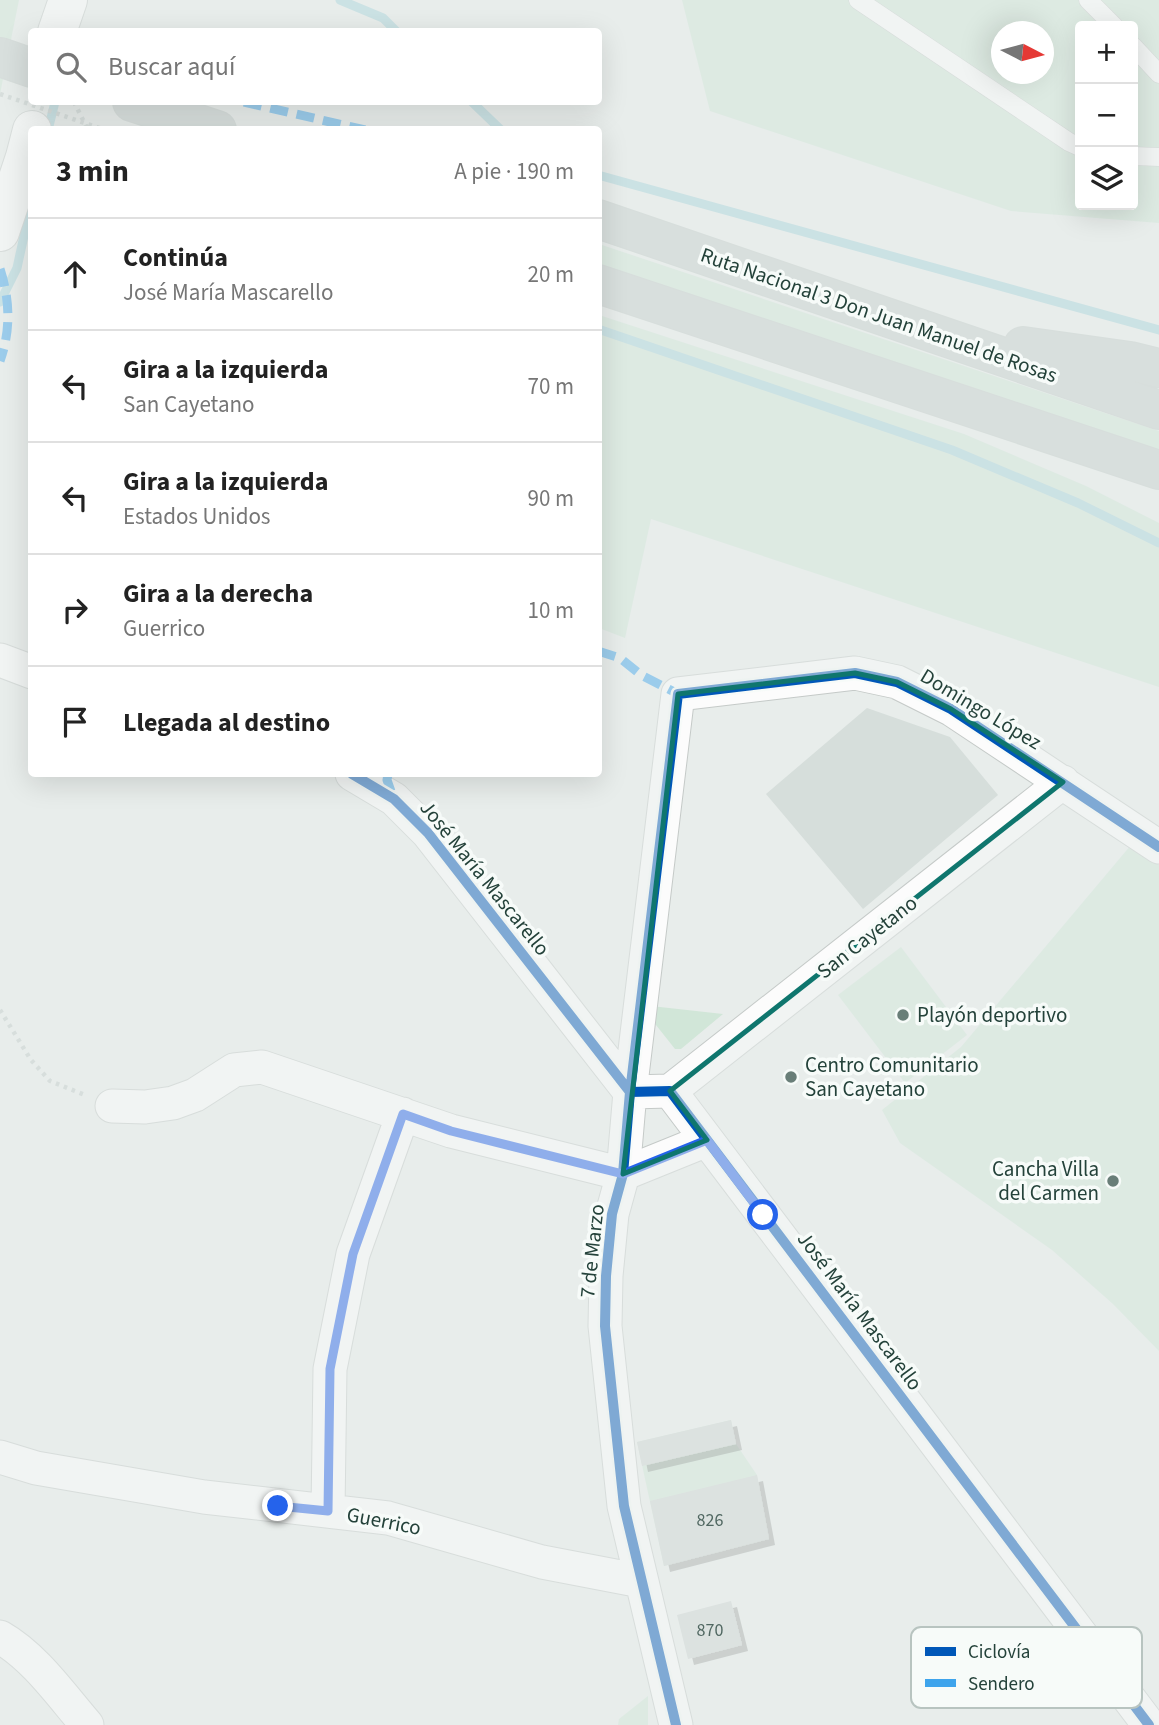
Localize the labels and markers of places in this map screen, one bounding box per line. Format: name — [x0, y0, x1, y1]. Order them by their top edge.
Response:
place label: Playón deportivo — [917, 1000, 1067, 1030]
marker: Playón deportivo — [895, 1007, 911, 1023]
place label: Centro Comunitario San Cayetano — [805, 1050, 979, 1104]
marker: Centro Comunitario San Cayetano — [783, 1069, 799, 1085]
place label: Cancha Villa del Carmen — [992, 1154, 1099, 1208]
marker: Cancha Villa del Carmen — [1105, 1173, 1121, 1189]

